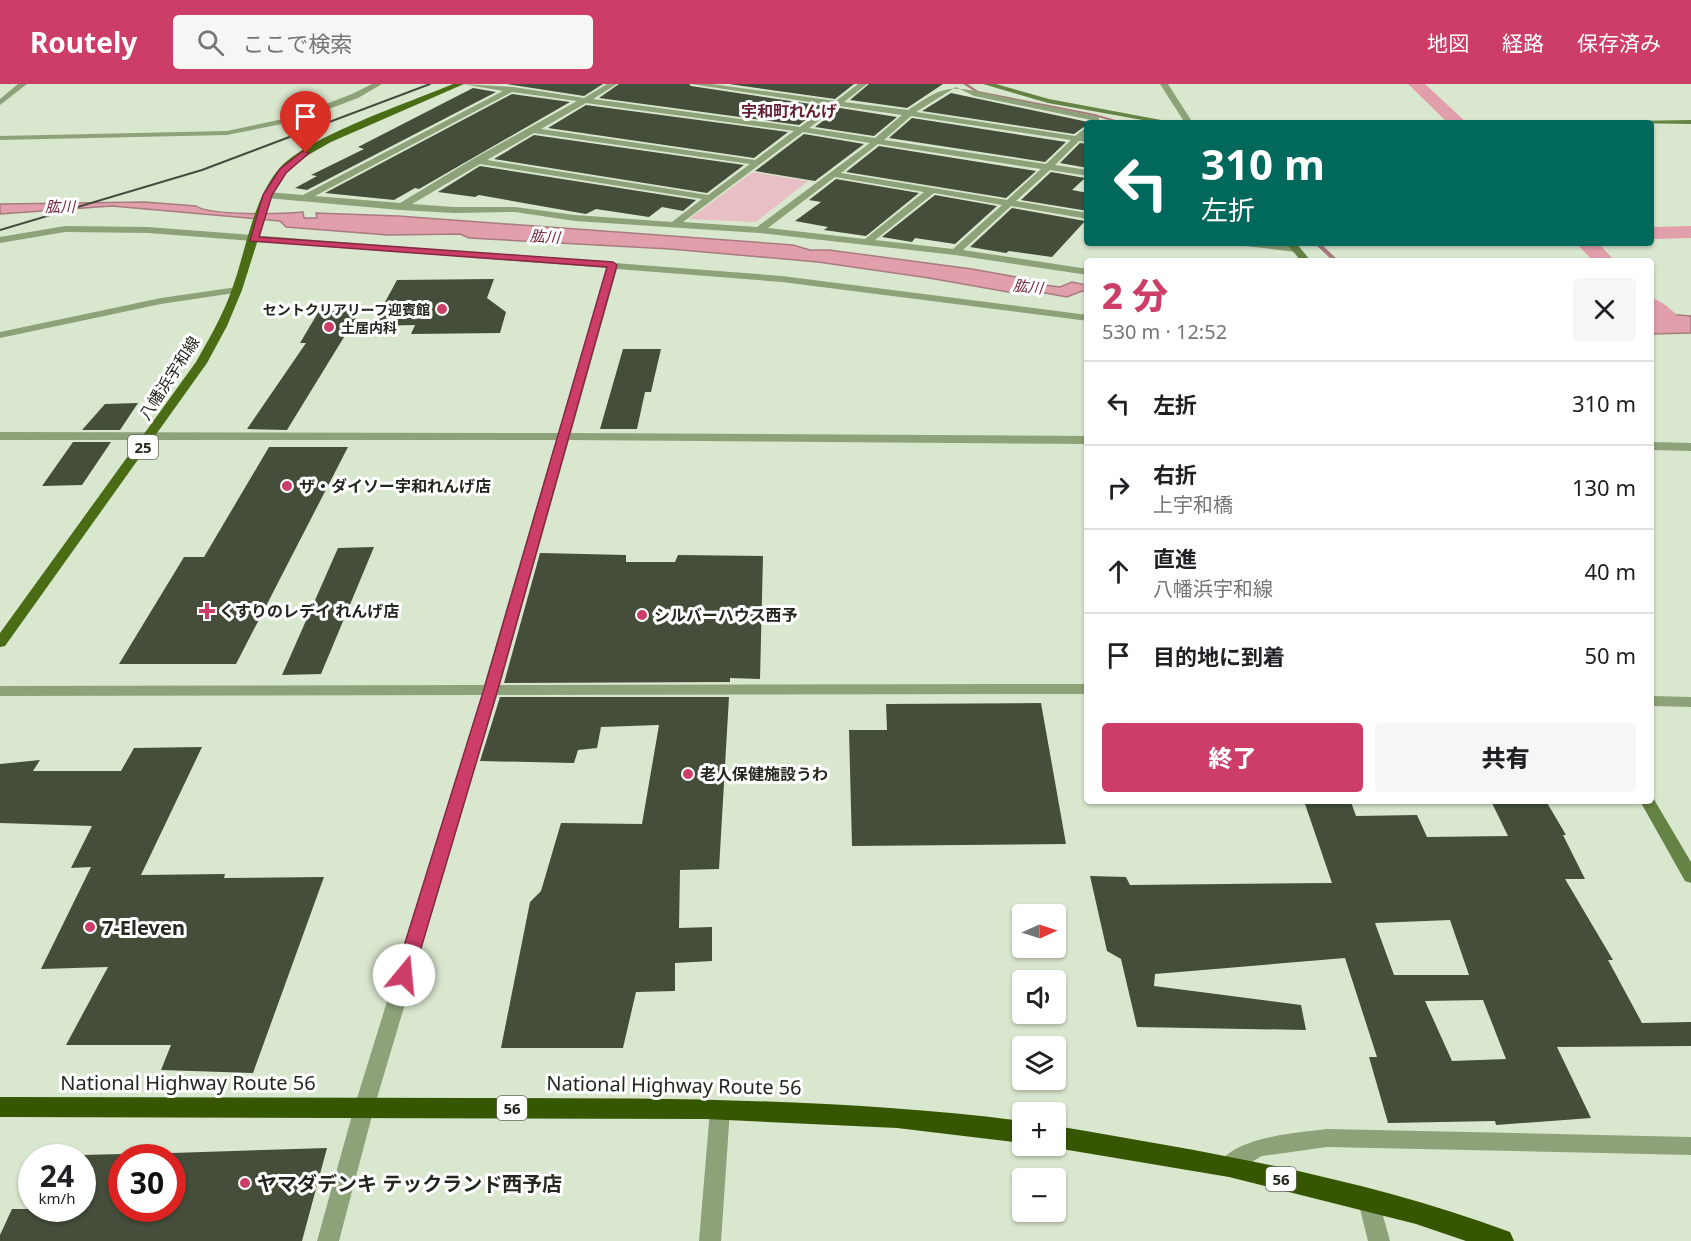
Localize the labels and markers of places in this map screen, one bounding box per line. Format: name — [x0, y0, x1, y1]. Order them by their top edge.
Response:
pin — [280, 91, 331, 153]
place label: セントクリアリーフ迎賓館 — [263, 300, 430, 319]
marker: セントクリアリーフ迎賓館 — [435, 302, 449, 316]
place label: 土居内科 — [341, 318, 397, 337]
marker: 土居内科 — [322, 320, 336, 334]
place label: ザ・ダイソー宇和れんげ店 — [299, 475, 491, 497]
marker: ザ・ダイソー宇和れんげ店 — [280, 479, 294, 493]
place label: くすりのレデイ れんげ店 — [219, 600, 399, 622]
marker: くすりのレデイ れんげ店 — [200, 604, 214, 618]
place label: シルバーハウス西予 — [654, 604, 798, 626]
marker: シルバーハウス西予 — [635, 608, 649, 622]
place label: 老人保健施設うわ — [700, 763, 828, 785]
marker: 老人保健施設うわ — [681, 767, 695, 781]
place label: 7-Eleven — [102, 914, 185, 941]
marker: 7-Eleven — [83, 920, 97, 934]
place label: ヤマダデンキ テックランド西予店 — [257, 1170, 562, 1197]
marker: ヤマダデンキ テックランド西予店 — [238, 1176, 252, 1190]

